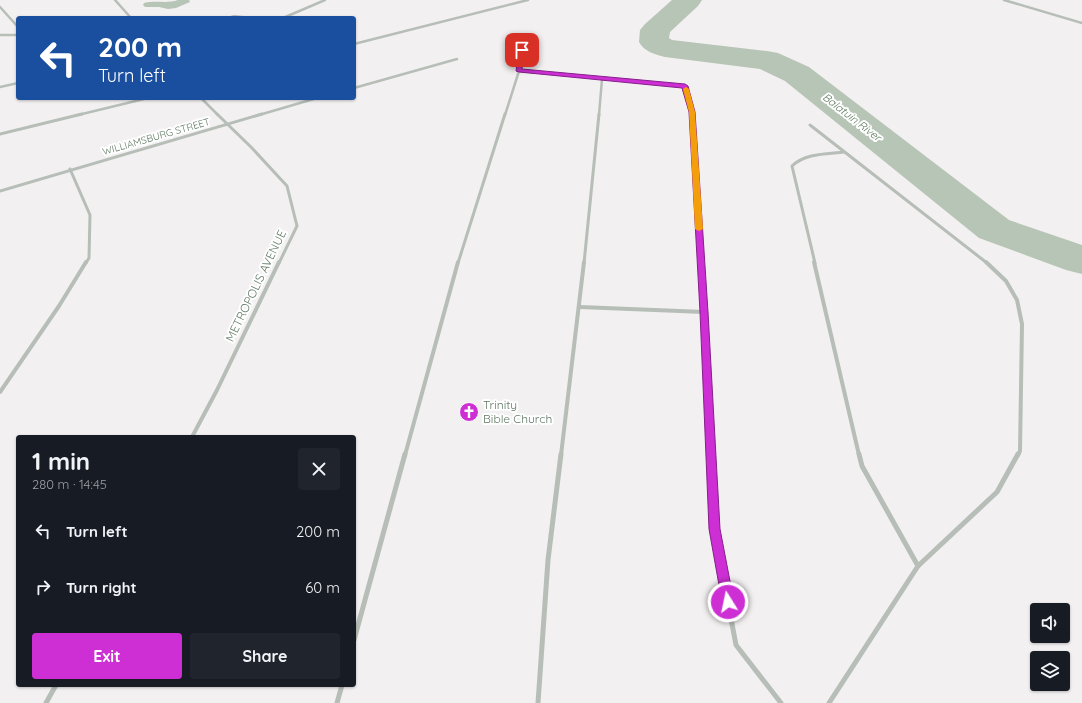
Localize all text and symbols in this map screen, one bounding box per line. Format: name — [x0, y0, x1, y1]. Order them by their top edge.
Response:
text: 200 m — [98, 29, 182, 64]
icon: left — [32, 32, 84, 84]
pin — [505, 33, 539, 67]
icon: arrive — [511, 39, 533, 61]
text: Turn left — [98, 64, 166, 87]
water label: Balatuin River — [820, 90, 886, 145]
street label: WILLIAMSBURG STREET — [101, 115, 211, 158]
street label: METROPOLIS AVENUE — [222, 227, 289, 344]
place label: Trinity Bible Church — [483, 397, 552, 426]
church icon: Trinity Bible Church — [458, 401, 480, 423]
text: 1 min — [32, 446, 90, 476]
button: close — [298, 448, 340, 490]
text: 280 m · 14:45 — [32, 476, 107, 492]
icon: left — [32, 520, 54, 542]
text: Turn left — [66, 522, 128, 541]
text: 200 m — [296, 522, 340, 541]
icon: right — [32, 576, 54, 598]
text: Turn right — [66, 578, 137, 597]
text: 60 m — [305, 578, 340, 597]
position arrow — [707, 581, 749, 623]
map controls — [1030, 603, 1070, 691]
button: sound — [1030, 603, 1070, 643]
button: Exit — [32, 633, 182, 679]
button: Share — [190, 633, 340, 679]
button: layers — [1030, 651, 1070, 691]

